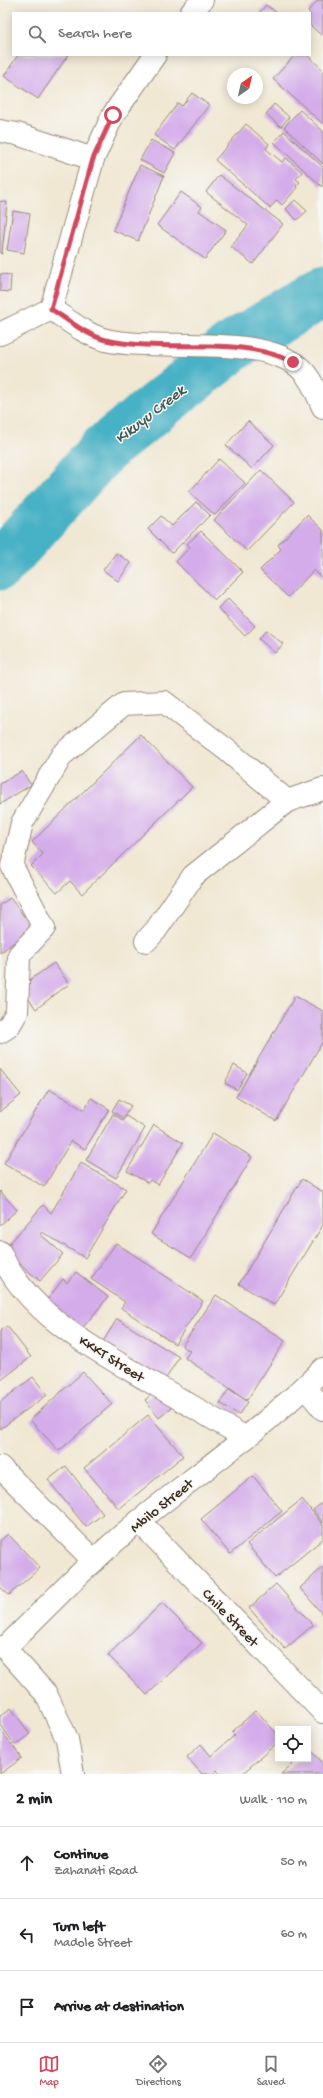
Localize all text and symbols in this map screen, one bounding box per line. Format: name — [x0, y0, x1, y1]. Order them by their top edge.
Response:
search box — [12, 12, 311, 56]
icon: search — [26, 23, 48, 45]
text: Search here — [58, 25, 132, 43]
north arrow — [227, 68, 263, 104]
route start — [104, 106, 122, 124]
route end — [284, 353, 302, 371]
water label: Kikuyu Creek — [112, 381, 192, 449]
street label: KKKT Street — [75, 1332, 149, 1388]
street label: Mbilo Street — [127, 1474, 199, 1538]
street label: Chile Street — [197, 1586, 263, 1653]
map controls — [275, 1726, 311, 1762]
button: locate — [275, 1726, 311, 1762]
text: 2 min — [16, 1790, 52, 1810]
text: Walk · 110 m — [240, 1793, 307, 1808]
text: Continue — [54, 1846, 108, 1864]
icon: ahead — [16, 1852, 38, 1874]
text: 50 m — [280, 1855, 307, 1870]
text: Zahanati Road — [54, 1864, 137, 1879]
text: Turn left — [54, 1918, 105, 1936]
icon: left — [16, 1924, 38, 1946]
text: 60 m — [281, 1927, 307, 1942]
text: Madole Street — [54, 1936, 132, 1951]
icon: arrive — [16, 1996, 38, 2018]
text: Arrive at destination — [54, 1998, 184, 2016]
tab: Map — [38, 2053, 60, 2089]
tab: Directions — [136, 2053, 181, 2089]
tab: Saved — [257, 2053, 285, 2089]

